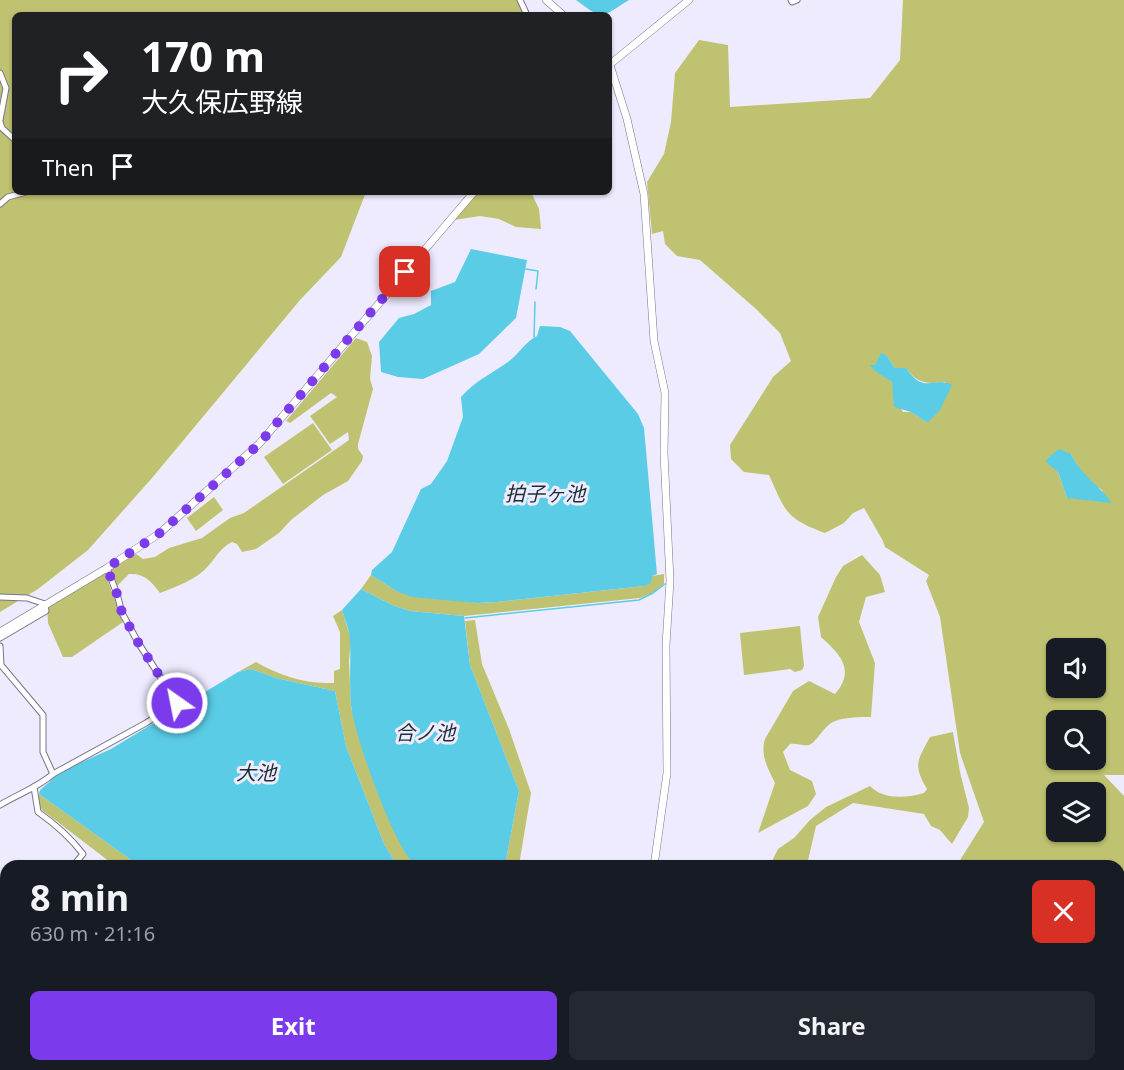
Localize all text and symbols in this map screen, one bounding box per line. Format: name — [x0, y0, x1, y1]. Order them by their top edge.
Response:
text: 170 m — [141, 27, 265, 84]
icon: right — [42, 36, 120, 114]
text: 大久保広野線 — [141, 83, 303, 120]
icon: arrive — [106, 150, 139, 183]
text: Then — [42, 152, 94, 182]
pin — [379, 246, 430, 297]
icon: arrive — [388, 255, 421, 288]
water label: 拍子ヶ池 — [505, 480, 587, 507]
map controls — [1046, 638, 1106, 842]
button: sound — [1046, 638, 1106, 698]
position arrow — [145, 671, 209, 735]
button: search — [1046, 710, 1106, 770]
water label: 合ノ池 — [395, 719, 457, 746]
water label: 大池 — [236, 759, 278, 786]
button: layers — [1046, 782, 1106, 842]
text: 8 min — [30, 873, 129, 922]
button: close — [1032, 880, 1095, 943]
text: 630 m · 21:16 — [30, 920, 155, 947]
button: Exit — [30, 991, 557, 1060]
button: Share — [569, 991, 1095, 1060]

